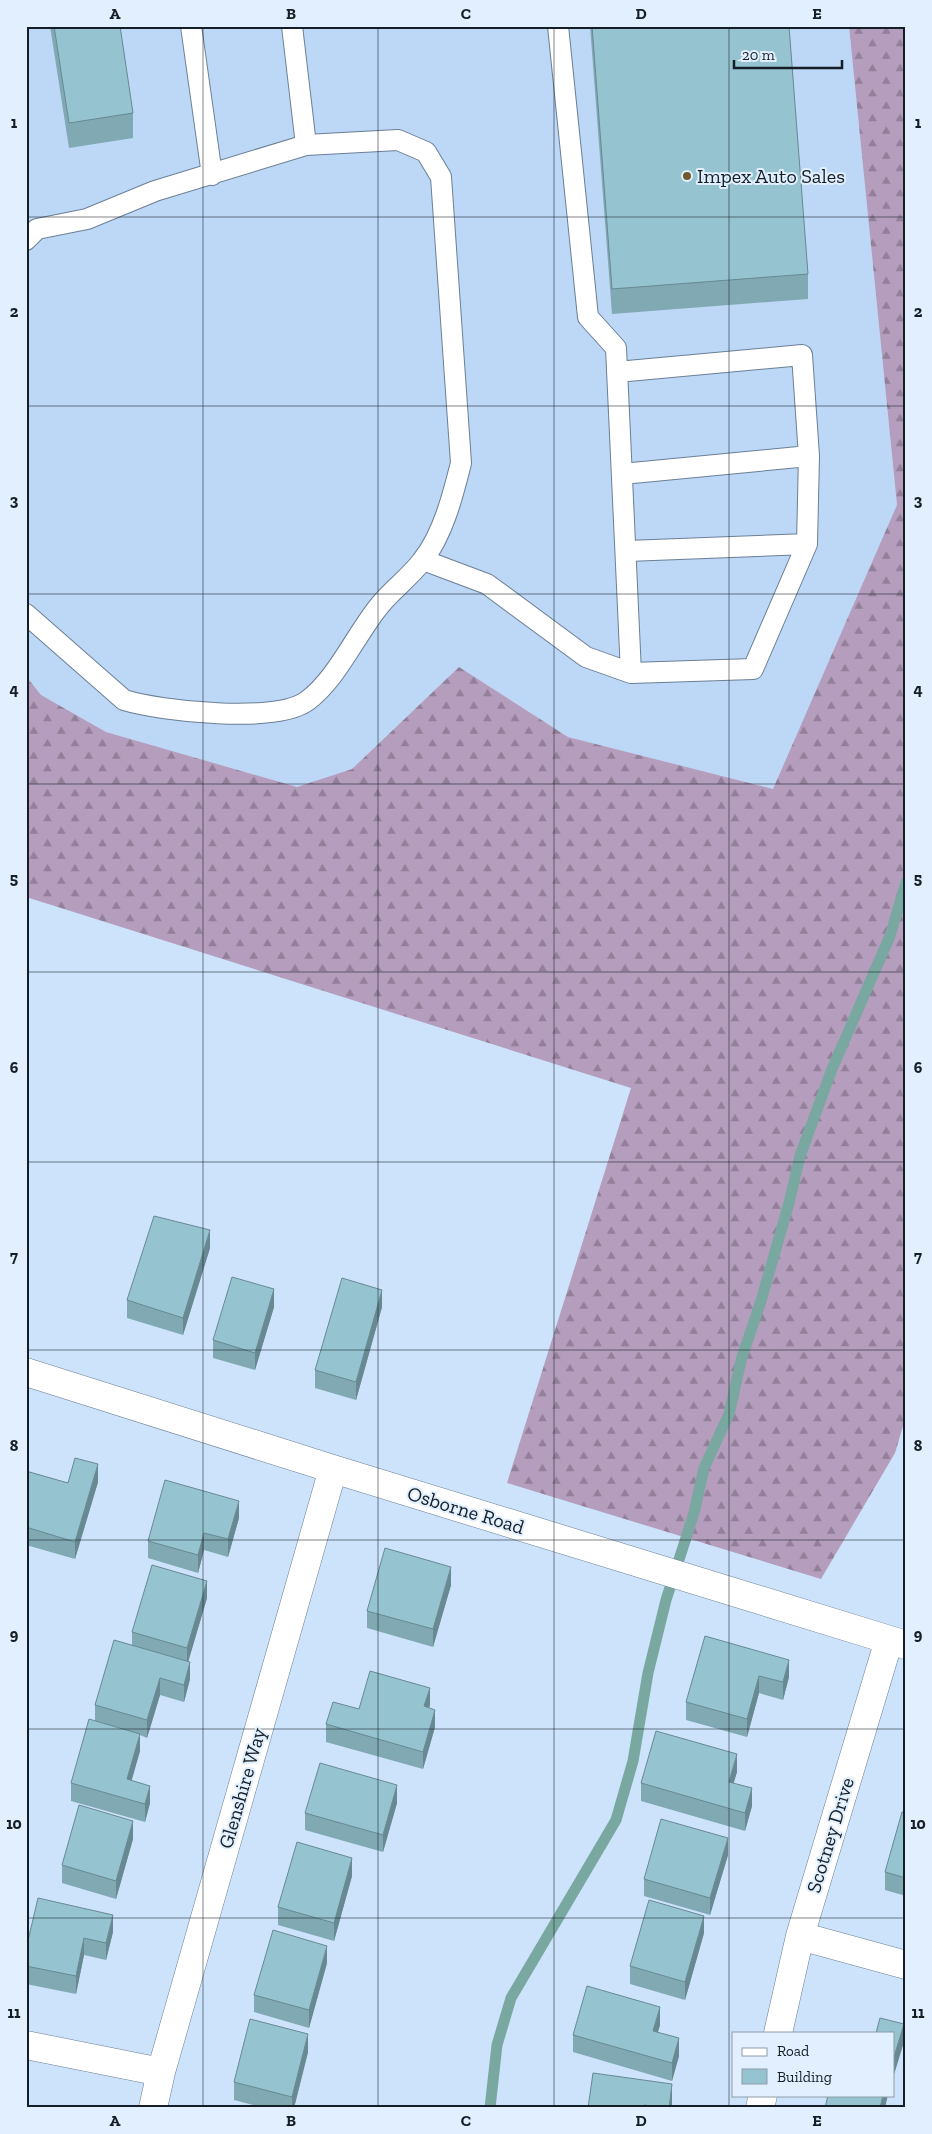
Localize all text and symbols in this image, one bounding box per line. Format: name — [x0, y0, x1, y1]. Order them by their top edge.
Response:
text: A — [110, 4, 121, 23]
text: B — [286, 4, 296, 23]
text: C — [461, 4, 471, 23]
text: D — [635, 4, 647, 23]
text: E — [812, 4, 822, 23]
scale bar — [734, 38, 842, 70]
text: 20 m — [742, 46, 775, 64]
text: 1 — [11, 113, 18, 132]
text: 1 — [915, 113, 922, 132]
place label: Impex Auto Sales — [697, 164, 845, 188]
marker: Impex Auto Sales — [681, 170, 693, 182]
text: 2 — [10, 302, 19, 321]
text: 2 — [914, 302, 923, 321]
text: 3 — [10, 491, 19, 510]
text: 3 — [914, 491, 923, 510]
text: 4 — [9, 680, 19, 699]
text: 4 — [913, 680, 923, 699]
text: 5 — [10, 869, 18, 888]
text: 5 — [914, 869, 922, 888]
text: 6 — [10, 1058, 19, 1077]
text: 6 — [914, 1058, 923, 1077]
text: 7 — [10, 1247, 18, 1266]
text: 7 — [914, 1247, 922, 1266]
text: 8 — [10, 1436, 19, 1455]
text: 8 — [914, 1436, 923, 1455]
street label: Osborne Road — [405, 1481, 527, 1539]
text: 9 — [10, 1625, 19, 1644]
text: 9 — [914, 1625, 923, 1644]
street label: Glenshire Way — [213, 1724, 271, 1851]
street label: Scotney Drive — [801, 1774, 859, 1896]
text: 10 — [6, 1814, 22, 1833]
text: 10 — [910, 1814, 926, 1833]
text: 11 — [8, 2003, 21, 2022]
text: 11 — [912, 2003, 925, 2022]
legend — [732, 2032, 894, 2096]
text: Road — [777, 2042, 810, 2060]
text: Building — [777, 2068, 832, 2086]
text: A — [110, 2111, 121, 2130]
text: B — [286, 2111, 296, 2130]
text: C — [461, 2111, 471, 2130]
text: D — [635, 2111, 647, 2130]
text: E — [812, 2111, 822, 2130]

